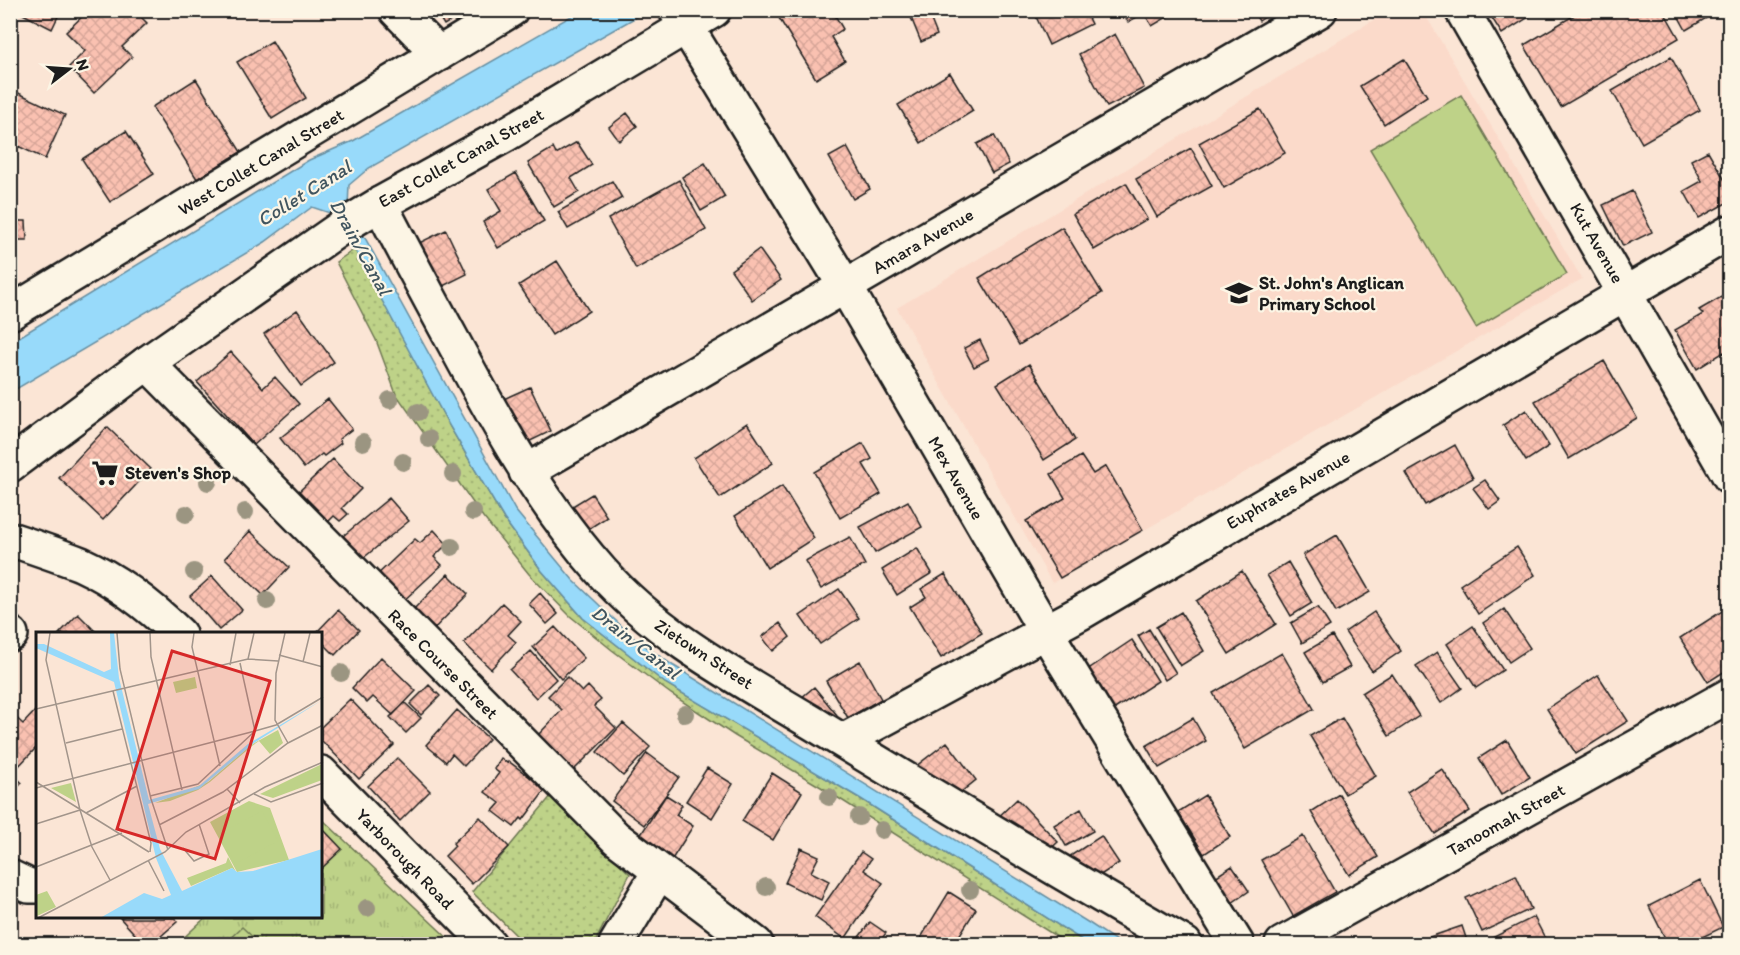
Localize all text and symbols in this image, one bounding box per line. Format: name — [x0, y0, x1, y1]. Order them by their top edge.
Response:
north arrow — [39, 39, 99, 99]
text: N — [72, 57, 94, 73]
street label: East Collet Canal Street — [374, 103, 548, 213]
street label: West Collet Canal Street — [174, 104, 348, 220]
water label: Collet Canal — [253, 155, 355, 231]
water label: Drain/Canal — [325, 195, 398, 300]
street label: Kut Avenue — [1565, 199, 1629, 287]
street label: Amara Avenue — [869, 203, 977, 279]
place label: St. John's Anglican Primary School — [1259, 272, 1405, 315]
school or university icon: St. John's Anglican Primary School — [1224, 278, 1254, 308]
street label: Mex Avenue — [923, 432, 989, 524]
street label: Euphrates Avenue — [1222, 446, 1354, 534]
supermarket icon: Steven's Shop — [90, 458, 120, 488]
place label: Steven's Shop — [125, 462, 232, 484]
water label: Drain/Canal — [587, 600, 686, 685]
street label: Race Course Street — [383, 604, 503, 724]
street label: Zietown Street — [650, 614, 758, 694]
inset map — [36, 632, 322, 919]
street label: Tanoomah Street — [1443, 778, 1569, 861]
street label: Yarborough Road — [351, 804, 459, 914]

